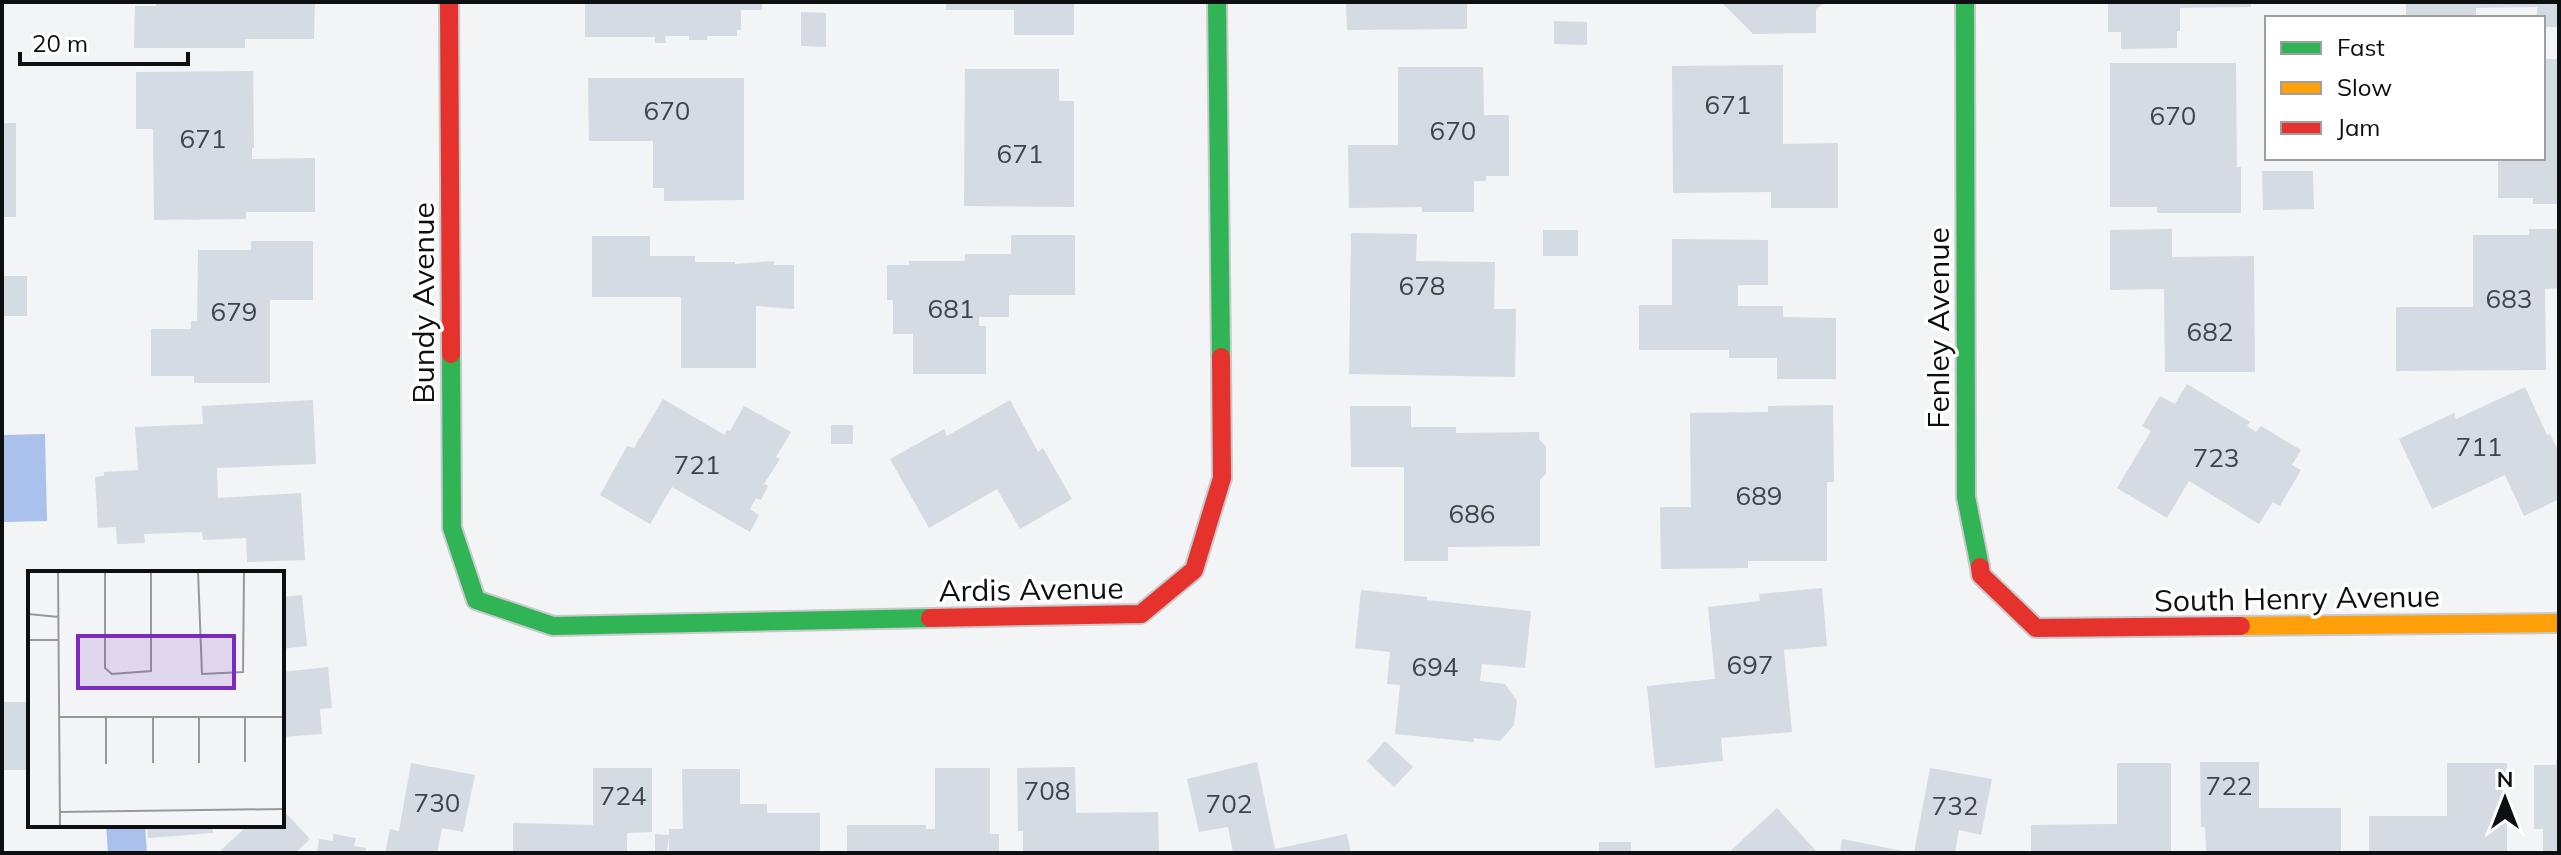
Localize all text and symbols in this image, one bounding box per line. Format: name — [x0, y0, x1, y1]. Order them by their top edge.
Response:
scale bar — [20, 16, 188, 66]
legend — [2265, 16, 2545, 160]
text: 20 m — [32, 28, 88, 58]
text: Fast — [2337, 32, 2385, 62]
text: Slow — [2337, 72, 2392, 102]
house number: 671 — [1705, 88, 1751, 121]
house number: 670 — [644, 94, 690, 127]
house number: 670 — [2150, 99, 2196, 132]
text: Jam — [2337, 112, 2380, 142]
house number: 670 — [1430, 114, 1476, 147]
house number: 671 — [180, 122, 226, 155]
house number: 671 — [997, 137, 1043, 170]
street label: Bundy Avenue — [404, 202, 442, 404]
street label: Fenley Avenue — [1919, 227, 1957, 429]
house number: 678 — [1399, 269, 1445, 302]
house number: 683 — [2486, 282, 2532, 315]
house number: 681 — [928, 292, 974, 325]
house number: 679 — [211, 295, 257, 328]
house number: 682 — [2187, 315, 2233, 348]
house number: 711 — [2456, 430, 2502, 463]
house number: 723 — [2193, 441, 2239, 474]
house number: 721 — [674, 448, 720, 481]
house number: 689 — [1736, 479, 1782, 512]
house number: 686 — [1449, 497, 1495, 530]
street label: Ardis Avenue — [938, 568, 1124, 610]
inset map — [28, 571, 284, 827]
street label: South Henry Avenue — [2154, 577, 2440, 619]
house number: 697 — [1727, 648, 1773, 681]
house number: 694 — [1412, 650, 1458, 683]
north arrow — [2465, 759, 2545, 839]
text: N — [2497, 765, 2513, 793]
house number: 722 — [2206, 769, 2252, 802]
house number: 708 — [1024, 774, 1070, 807]
house number: 724 — [600, 779, 646, 812]
house number: 730 — [414, 786, 460, 819]
house number: 702 — [1206, 787, 1252, 820]
house number: 732 — [1932, 789, 1978, 822]

